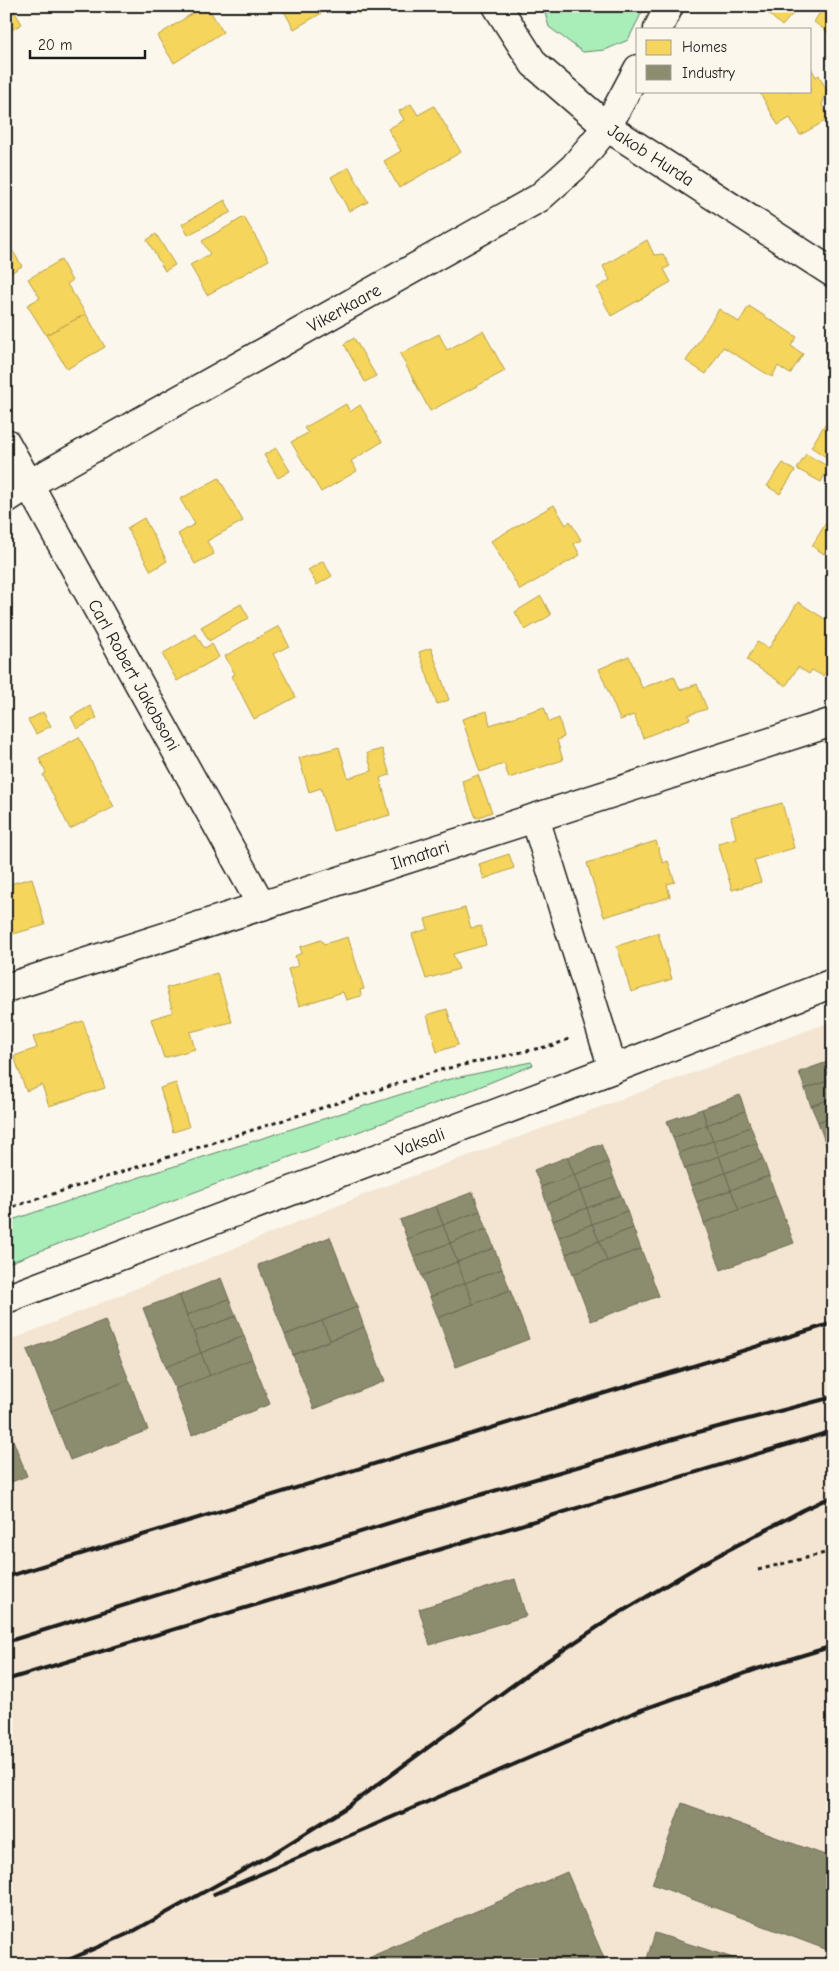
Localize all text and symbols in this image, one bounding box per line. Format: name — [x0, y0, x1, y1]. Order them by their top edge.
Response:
scale bar — [30, 28, 145, 60]
legend — [636, 28, 812, 92]
text: 20 m — [38, 36, 72, 54]
text: Homes — [682, 38, 727, 56]
text: Industry — [682, 64, 735, 82]
street label: Jakob Hurda — [604, 120, 698, 191]
street label: Vikerkaare — [304, 280, 385, 337]
street label: Carl Robert Jakobsoni — [83, 596, 184, 755]
street label: Ilmatari — [388, 836, 452, 875]
street label: Vaksali — [392, 1123, 448, 1161]

